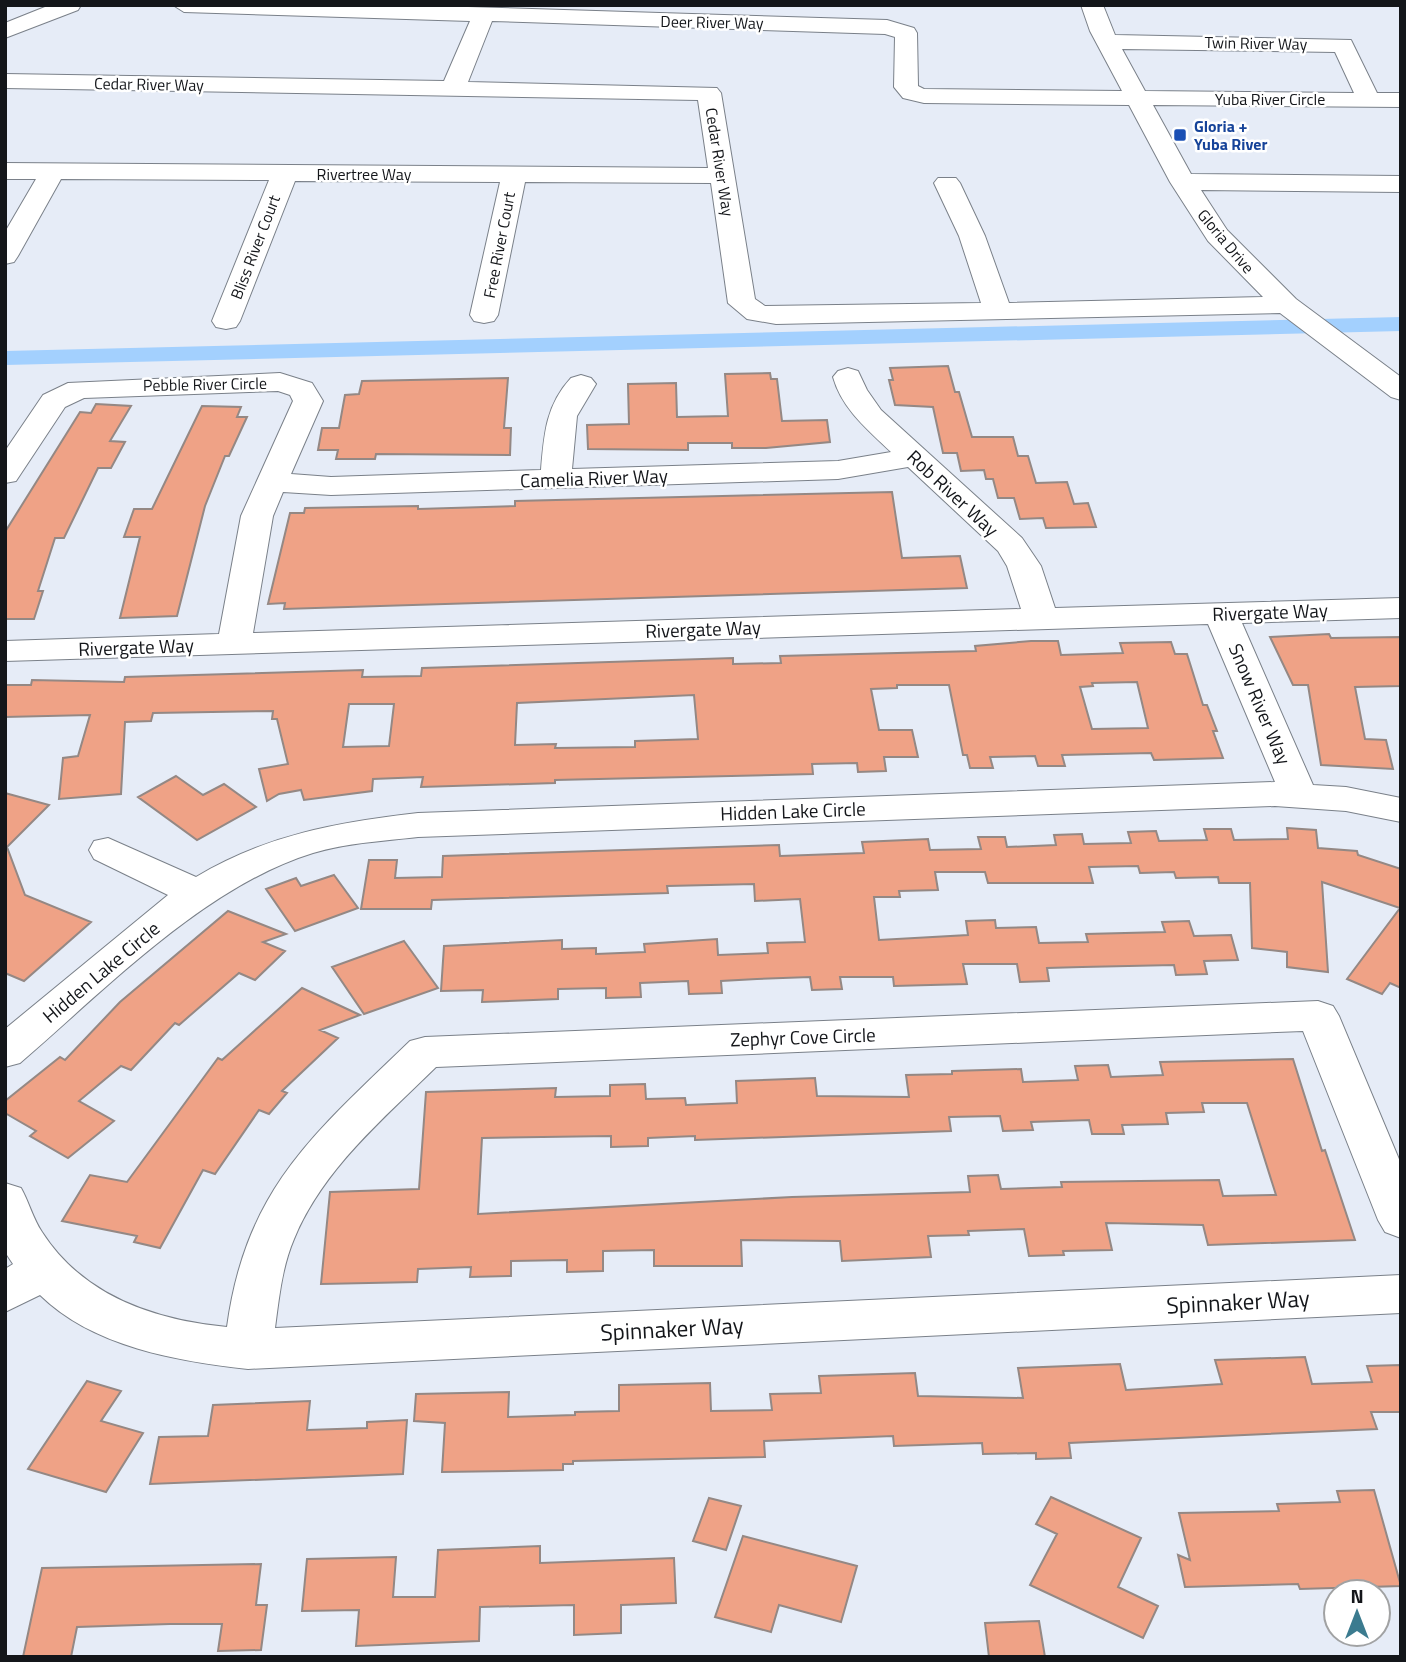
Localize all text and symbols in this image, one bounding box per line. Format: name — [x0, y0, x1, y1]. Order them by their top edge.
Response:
street label: Deer River Way — [660, 9, 764, 35]
street label: Twin River Way — [1204, 30, 1308, 56]
street label: Cedar River Way — [94, 71, 204, 97]
street label: Yuba River Circle — [1215, 87, 1325, 111]
street label: Cedar River Way — [700, 106, 740, 218]
place label: Gloria + Yuba River — [1194, 114, 1267, 156]
marker: Gloria + Yuba River — [1172, 127, 1188, 143]
street label: Rivertree Way — [317, 162, 412, 186]
street label: Free River Court — [477, 189, 521, 300]
street label: Bliss River Court — [224, 191, 286, 303]
street label: Gloria Drive — [1192, 204, 1260, 278]
street label: Pebble River Circle — [143, 371, 267, 397]
street label: Rob River Way — [901, 442, 1006, 543]
street label: Camelia River Way — [520, 460, 668, 495]
street label: Rivergate Way — [1212, 595, 1328, 628]
street label: Rivergate Way — [645, 612, 761, 645]
street label: Rivergate Way — [78, 630, 194, 663]
street label: Snow River Way — [1222, 639, 1299, 769]
street label: Hidden Lake Circle — [720, 793, 866, 828]
street label: Hidden Lake Circle — [36, 914, 166, 1029]
street label: Zephyr Cove Circle — [730, 1019, 876, 1054]
street label: Spinnaker Way — [1165, 1280, 1311, 1323]
street label: Spinnaker Way — [599, 1307, 745, 1350]
north arrow — [1322, 1578, 1392, 1648]
text: N — [1350, 1581, 1364, 1610]

